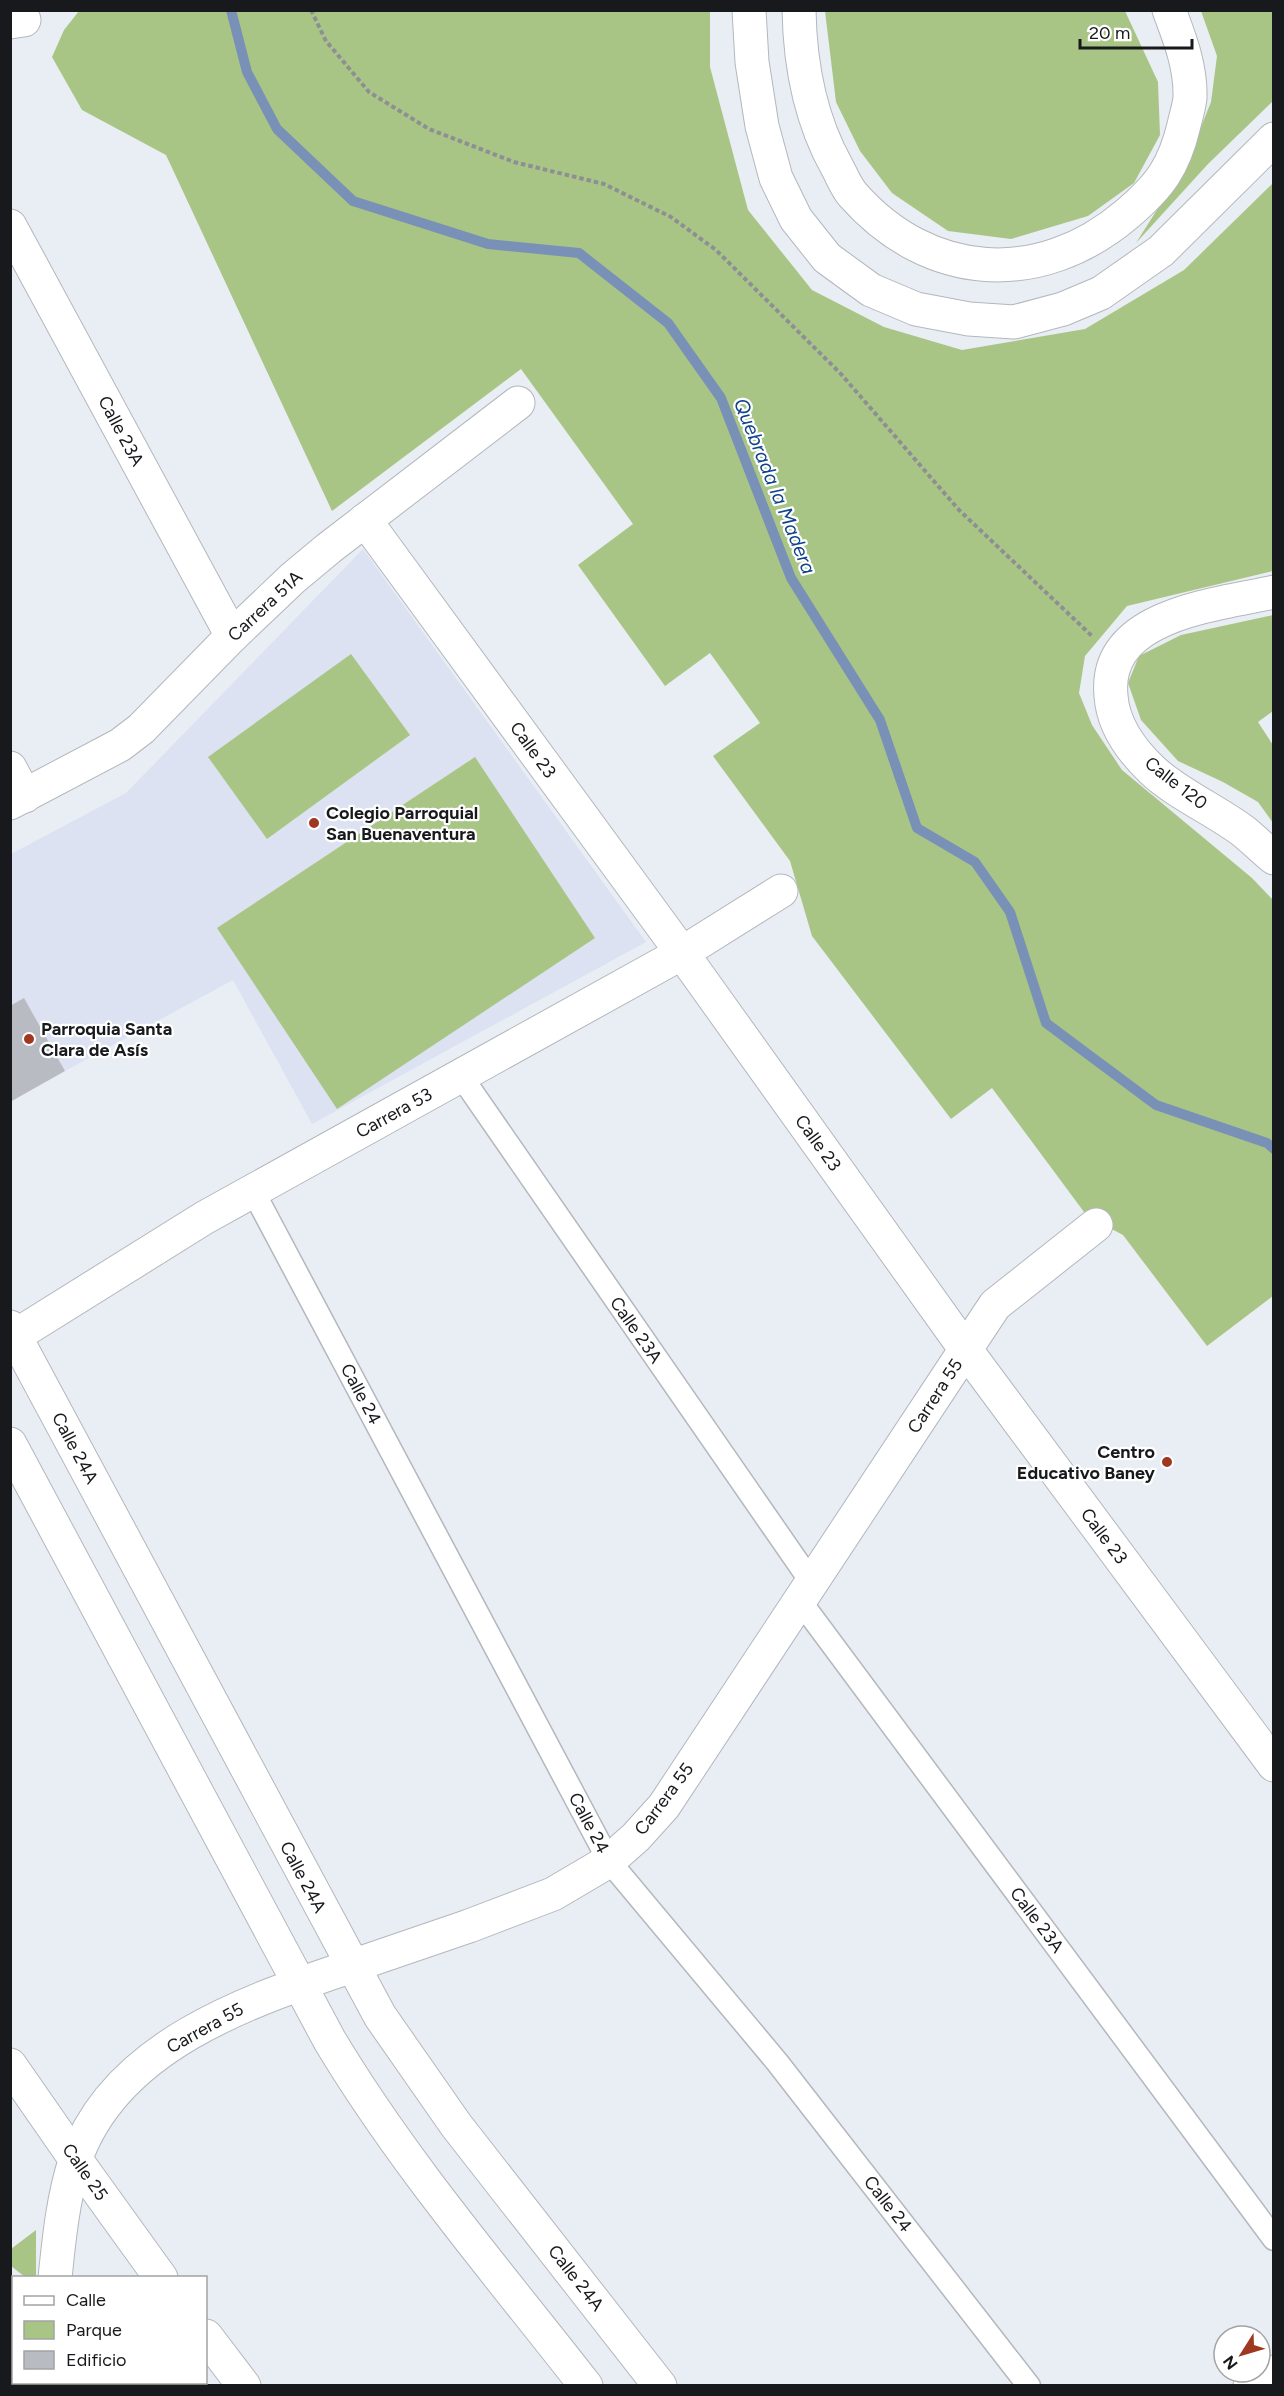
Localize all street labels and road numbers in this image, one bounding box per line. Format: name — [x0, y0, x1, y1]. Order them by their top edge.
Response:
street label: Calle 23A — [93, 392, 149, 470]
street label: Carrera 51A — [223, 566, 307, 646]
street label: Calle 23 — [505, 718, 561, 782]
street label: Calle 120 — [1140, 752, 1212, 814]
street label: Carrera 53 — [352, 1083, 436, 1143]
street label: Calle 23 — [790, 1111, 846, 1175]
street label: Calle 23A — [605, 1292, 667, 1368]
street label: Carrera 55 — [903, 1355, 967, 1437]
street label: Calle 24 — [336, 1360, 386, 1428]
street label: Calle 24A — [47, 1408, 103, 1488]
street label: Calle 23 — [1076, 1504, 1132, 1568]
street label: Carrera 55 — [630, 1759, 698, 1839]
street label: Calle 24 — [564, 1789, 614, 1857]
street label: Calle 24A — [275, 1837, 331, 1917]
street label: Calle 23A — [1005, 1883, 1069, 1957]
street label: Carrera 55 — [163, 1998, 247, 2058]
street label: Calle 25 — [57, 2139, 113, 2205]
street label: Calle 24 — [859, 2171, 917, 2237]
street label: Calle 24A — [543, 2241, 609, 2315]

